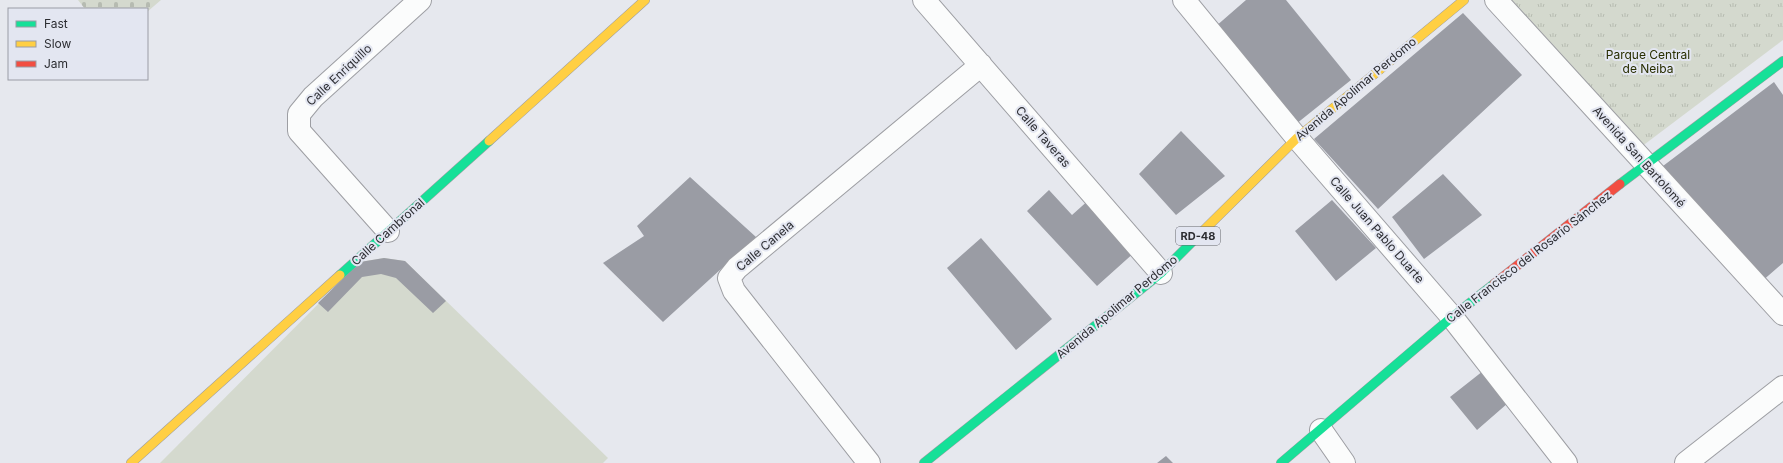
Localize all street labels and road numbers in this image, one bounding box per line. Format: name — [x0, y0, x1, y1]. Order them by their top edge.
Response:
street label: Avenida Apolimar Perdomo — [1292, 34, 1419, 144]
street label: Calle Enriquillo — [303, 41, 374, 109]
street label: Calle Taveras — [1013, 103, 1074, 170]
street label: Avenida San Bartolomé — [1590, 103, 1689, 210]
street label: Calle Juan Pablo Duarte — [1327, 173, 1428, 286]
street label: Calle Francisco del Rosario Sánchez — [1443, 187, 1614, 326]
street label: Calle Cambronal — [348, 195, 427, 268]
street label: Calle Canela — [733, 217, 797, 274]
road number: RD-48 — [1176, 227, 1220, 245]
street label: Avenida Apolimar Perdomo — [1053, 252, 1180, 362]

